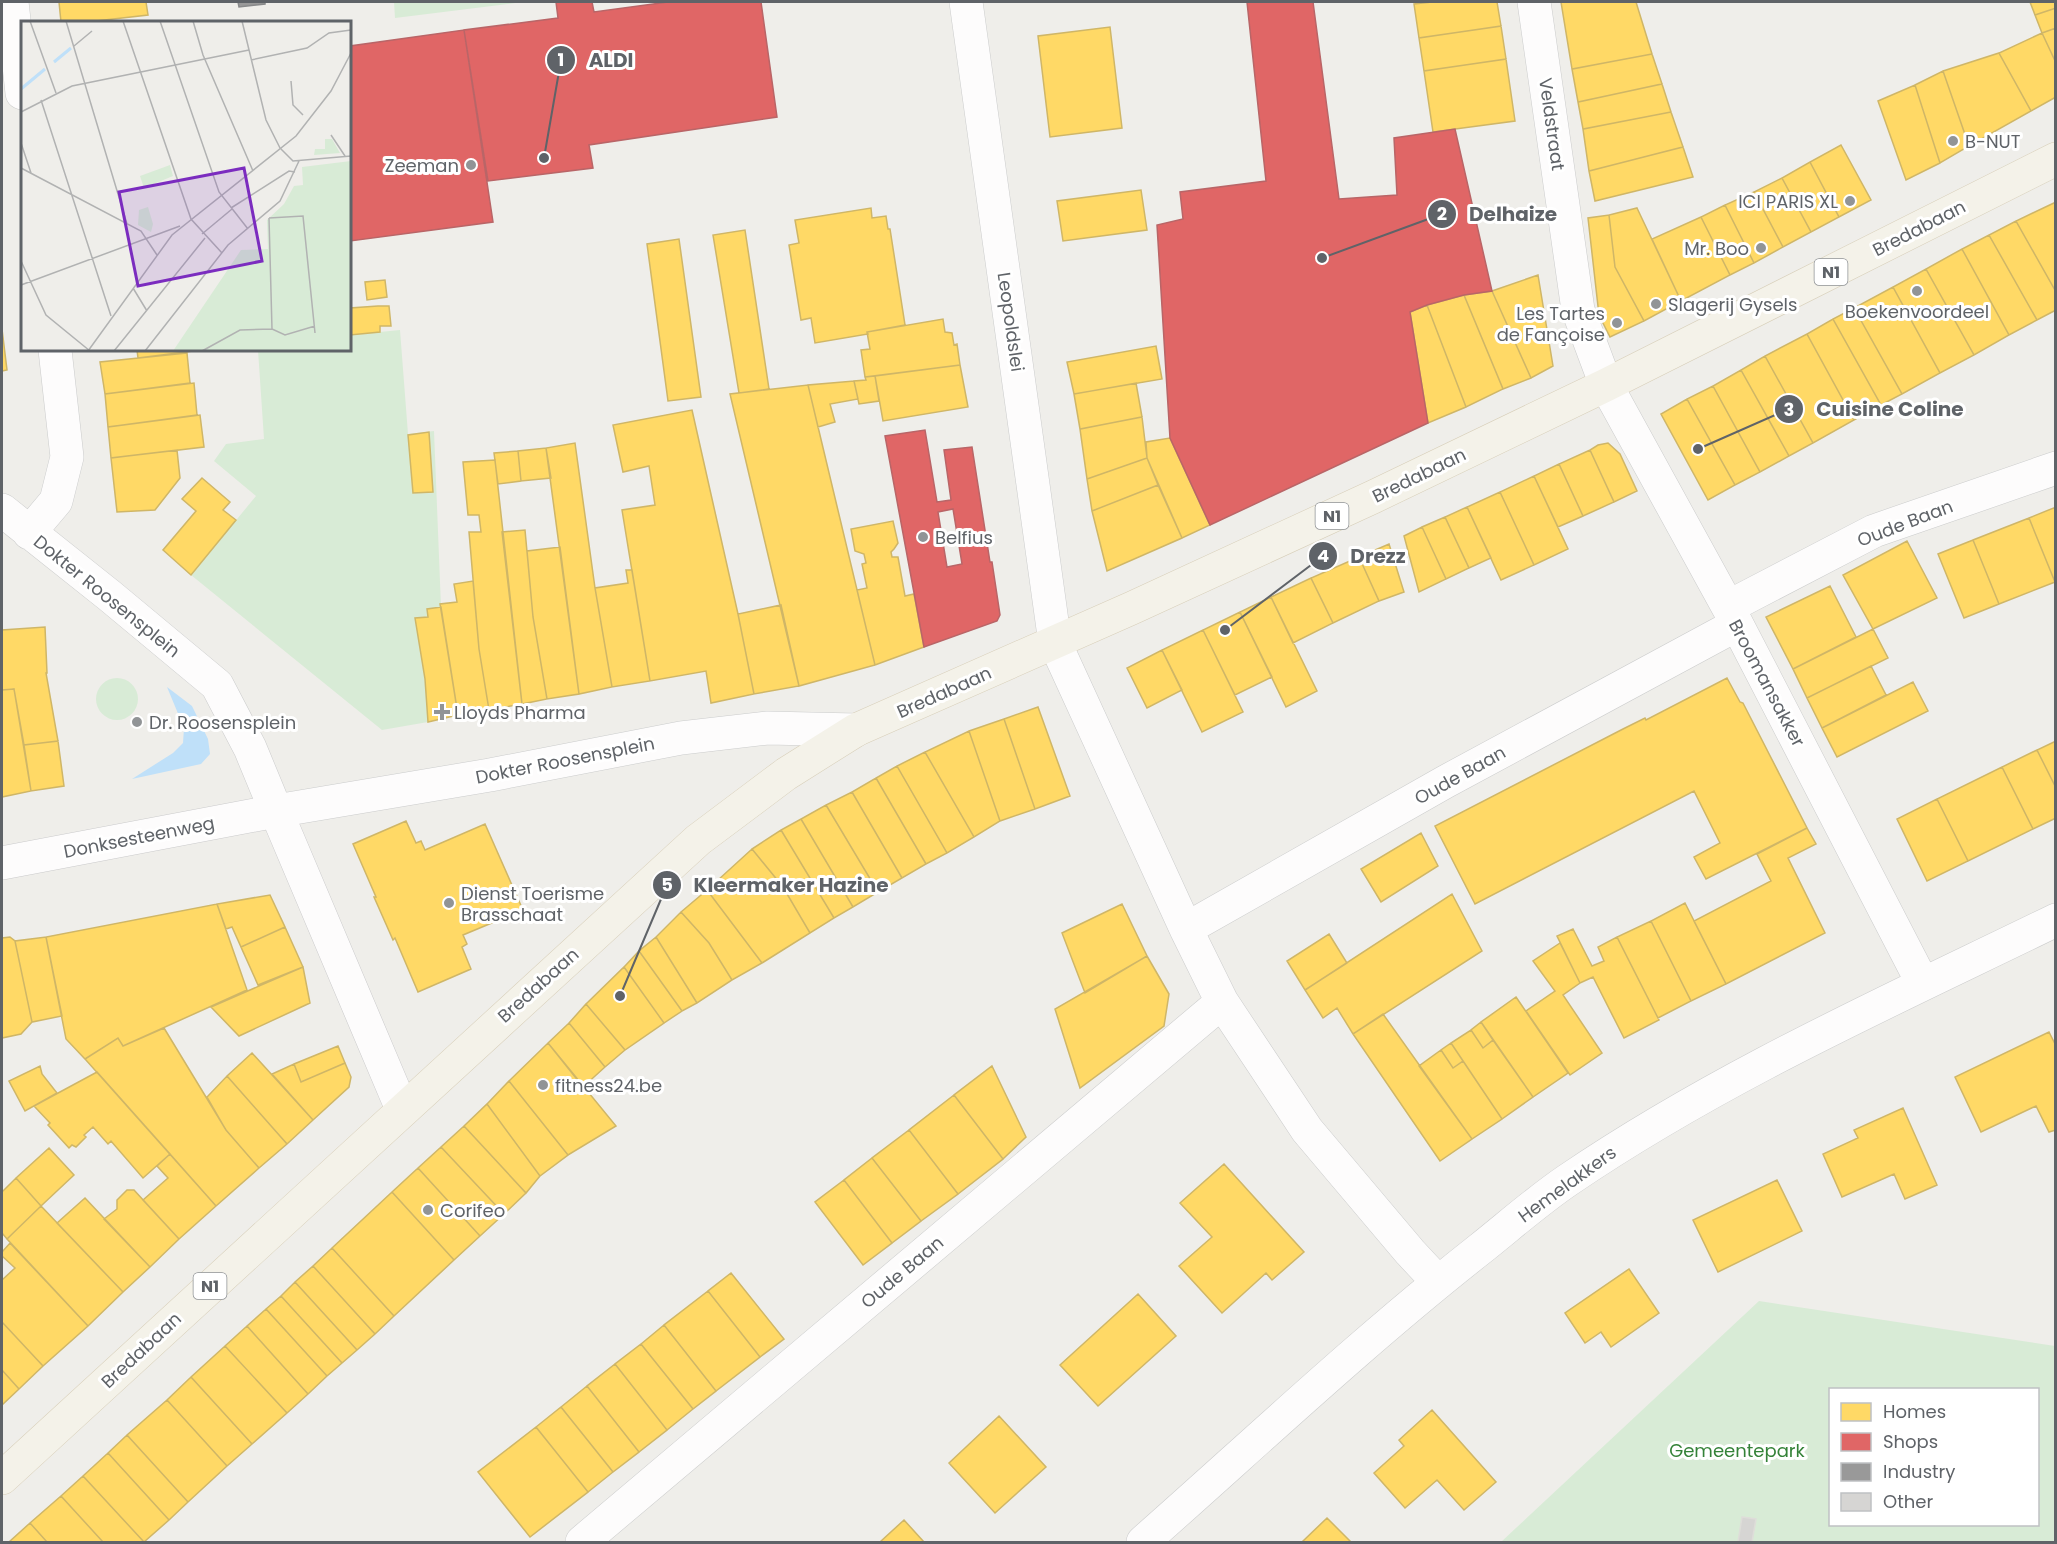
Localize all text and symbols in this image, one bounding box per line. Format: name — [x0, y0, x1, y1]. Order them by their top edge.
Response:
inset map — [21, 21, 351, 351]
callout: ALDI — [546, 41, 645, 79]
text: ALDI — [589, 46, 633, 74]
text: 1 — [558, 47, 564, 72]
street label: Veldstraat — [1533, 76, 1571, 172]
place label: B-NUT — [1965, 129, 2021, 154]
marker: B-NUT — [1946, 134, 1960, 148]
place label: Zeeman — [385, 153, 459, 178]
marker: Zeeman — [464, 158, 478, 172]
place label: ICI PARIS XL — [1738, 189, 1838, 214]
marker: ICI PARIS XL — [1843, 194, 1857, 208]
street label: Bredabaan — [1868, 194, 1970, 262]
callout: Delhaize — [1427, 195, 1569, 233]
text: Delhaize — [1469, 200, 1557, 228]
text: 2 — [1437, 201, 1447, 226]
place label: Mr. Boo — [1684, 236, 1749, 261]
marker: Mr. Boo — [1754, 241, 1768, 255]
road number: N1 — [1814, 259, 1848, 285]
street label: Leopoldslei — [992, 271, 1030, 373]
marker: Boekenvoordeel — [1910, 284, 1924, 298]
place label: Slagerij Gysels — [1668, 292, 1797, 317]
marker: Slagerij Gysels — [1649, 297, 1663, 311]
place label: Boekenvoordeel — [1845, 299, 1989, 324]
place label: Les Tartes de Fançoise — [1497, 301, 1605, 347]
marker: Les Tartes de Fançoise — [1610, 316, 1624, 330]
callout: Cuisine Coline — [1774, 390, 1976, 428]
text: Cuisine Coline — [1816, 395, 1964, 423]
text: 3 — [1784, 397, 1794, 422]
street label: Bredabaan — [1368, 442, 1470, 508]
street label: Oude Baan — [1854, 493, 1956, 553]
road number: N1 — [1316, 503, 1348, 529]
place label: Belfius — [935, 525, 993, 550]
street label: Dokter Roosensplein — [28, 529, 186, 663]
marker: Belfius — [916, 530, 930, 544]
callout: Drezz — [1308, 537, 1418, 575]
text: Drezz — [1350, 542, 1406, 570]
text: 4 — [1317, 543, 1329, 568]
street label: Broomansakker — [1723, 615, 1811, 751]
street label: Bredabaan — [893, 660, 995, 724]
place label: Lloyds Pharma — [454, 700, 586, 725]
marker: Lloyds Pharma — [435, 705, 449, 719]
place label: Dr. Roosensplein — [149, 710, 296, 735]
marker: Dr. Roosensplein — [130, 715, 144, 729]
street label: Dokter Roosensplein — [473, 730, 657, 790]
street label: Oude Baan — [1410, 740, 1510, 810]
street label: Donksesteenweg — [61, 810, 217, 864]
callout: Kleermaker Hazine — [652, 866, 901, 904]
text: Kleermaker Hazine — [693, 871, 889, 899]
text: 5 — [661, 872, 673, 897]
place label: Dienst Toerisme Brasschaat — [461, 881, 604, 927]
marker: Dienst Toerisme Brasschaat — [442, 896, 456, 910]
street label: Bredabaan — [492, 942, 584, 1028]
place label: fitness24.be — [555, 1073, 662, 1098]
marker: fitness24.be — [536, 1078, 550, 1092]
street label: Hemelakkers — [1513, 1140, 1621, 1228]
place label: Corifeo — [440, 1198, 505, 1223]
marker: Corifeo — [421, 1203, 435, 1217]
street label: Oude Baan — [855, 1230, 949, 1314]
road number: N1 — [194, 1273, 226, 1299]
street label: Bredabaan — [95, 1306, 187, 1394]
legend — [1829, 1388, 2039, 1526]
text: Homes — [1883, 1399, 1946, 1424]
text: Shops — [1883, 1429, 1938, 1454]
park label: Gemeentepark — [1669, 1438, 1806, 1463]
text: Industry — [1883, 1459, 1955, 1484]
text: Other — [1883, 1489, 1933, 1514]

